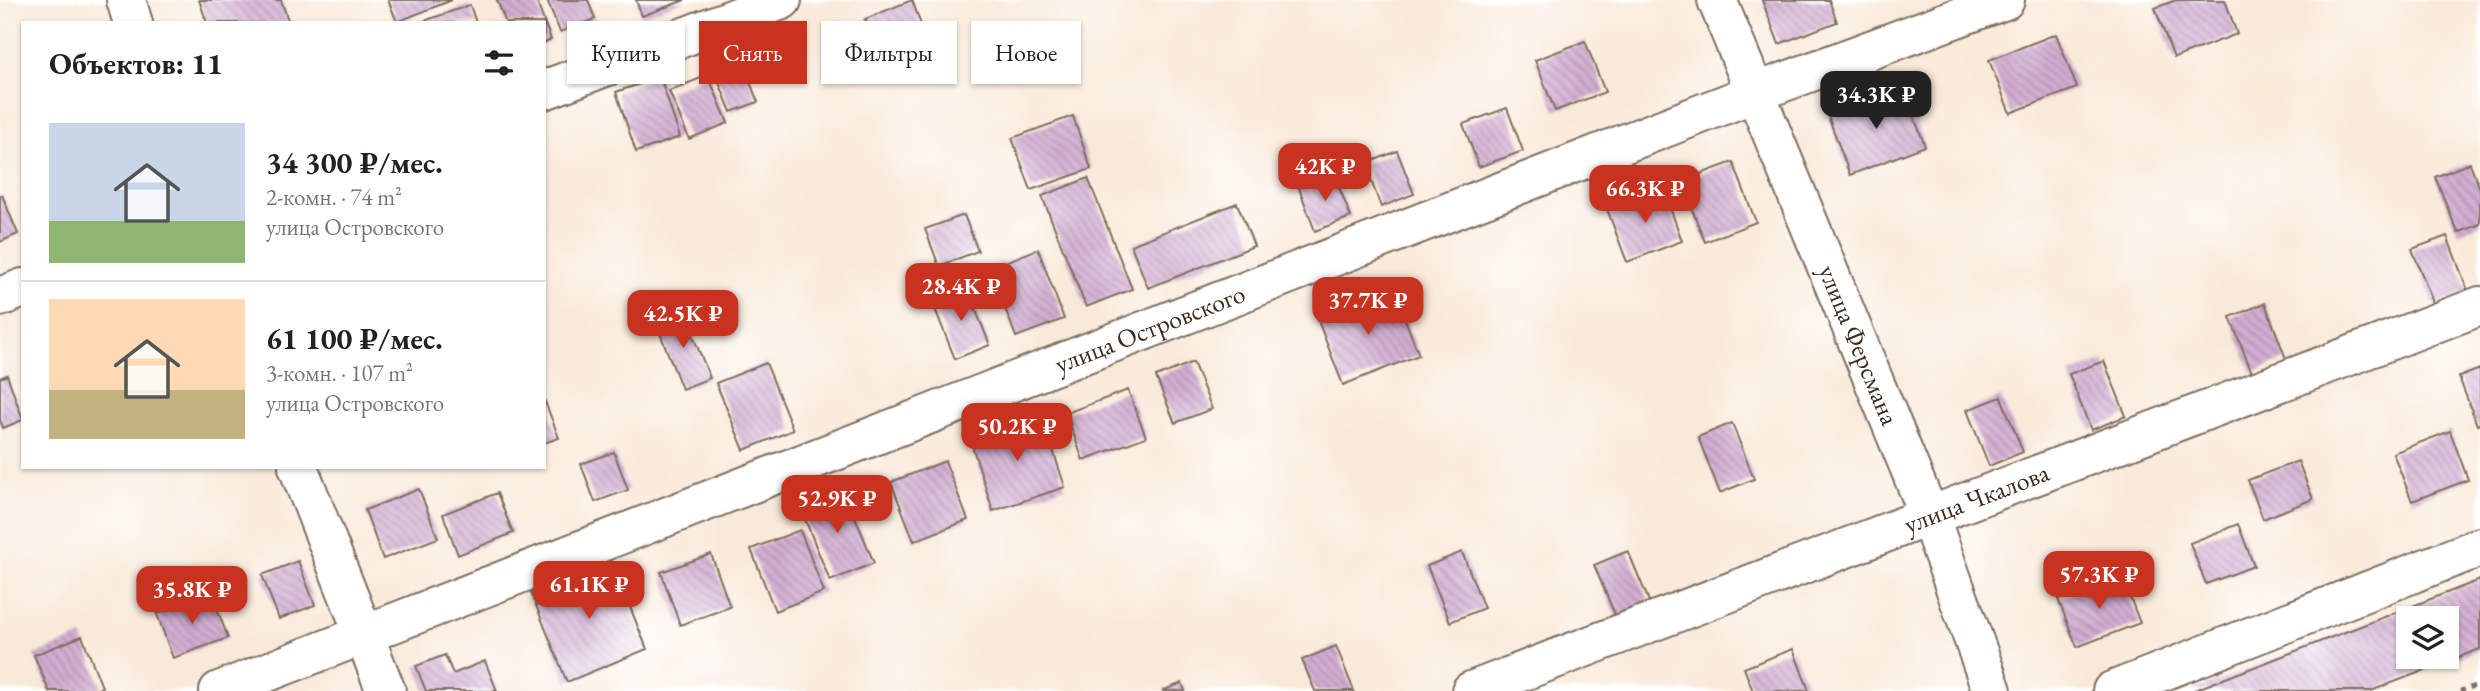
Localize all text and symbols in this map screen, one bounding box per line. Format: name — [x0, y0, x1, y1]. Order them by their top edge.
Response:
chip: Купить — [567, 21, 685, 84]
chip: Снять — [699, 21, 807, 84]
chip: Фильтры — [821, 21, 957, 84]
chip: Новое — [971, 21, 1081, 84]
text: Объектов: 11 — [49, 44, 223, 83]
icon: filters — [480, 44, 518, 82]
pin: 34.3K ₽ — [1811, 72, 1941, 131]
text: 34.3K ₽ — [1836, 79, 1916, 109]
text: 34 300 ₽/мес. — [266, 143, 443, 182]
pin: 42K ₽ — [1276, 144, 1374, 203]
icon: home — [105, 151, 189, 235]
text: 42K ₽ — [1294, 151, 1356, 181]
pin: 66.3K ₽ — [1580, 166, 1710, 225]
text: 66.3K ₽ — [1605, 173, 1685, 203]
text: 2-комн. · 74 m² — [266, 182, 402, 212]
text: улица Островского — [266, 212, 444, 242]
street label: улица Ферсмана — [1811, 260, 1907, 431]
pin: 28.4K ₽ — [896, 264, 1026, 323]
text: 28.4K ₽ — [921, 271, 1001, 301]
street label: улица Островского — [1050, 276, 1250, 381]
pin: 37.7K ₽ — [1303, 278, 1433, 337]
text: 37.7K ₽ — [1328, 285, 1408, 315]
pin: 42.5K ₽ — [618, 290, 748, 350]
text: 42.5K ₽ — [643, 298, 723, 328]
text: 61 100 ₽/мес. — [266, 319, 443, 358]
icon: home — [105, 327, 189, 411]
text: 3-комн. · 107 m² — [266, 358, 413, 388]
text: улица Островского — [266, 388, 444, 418]
pin: 50.2K ₽ — [952, 404, 1082, 463]
text: 50.2K ₽ — [977, 411, 1057, 441]
street label: улица Чкалова — [1899, 455, 2054, 541]
pin: 52.9K ₽ — [772, 476, 902, 535]
text: 52.9K ₽ — [797, 483, 877, 513]
pin: 57.3K ₽ — [2034, 552, 2164, 611]
text: 57.3K ₽ — [2059, 559, 2139, 589]
pin: 61.1K ₽ — [524, 562, 654, 621]
pin: 35.8K ₽ — [127, 566, 257, 626]
text: 61.1K ₽ — [549, 569, 629, 599]
text: 35.8K ₽ — [152, 574, 232, 604]
map controls — [2396, 606, 2459, 669]
button: layers — [2396, 606, 2459, 669]

